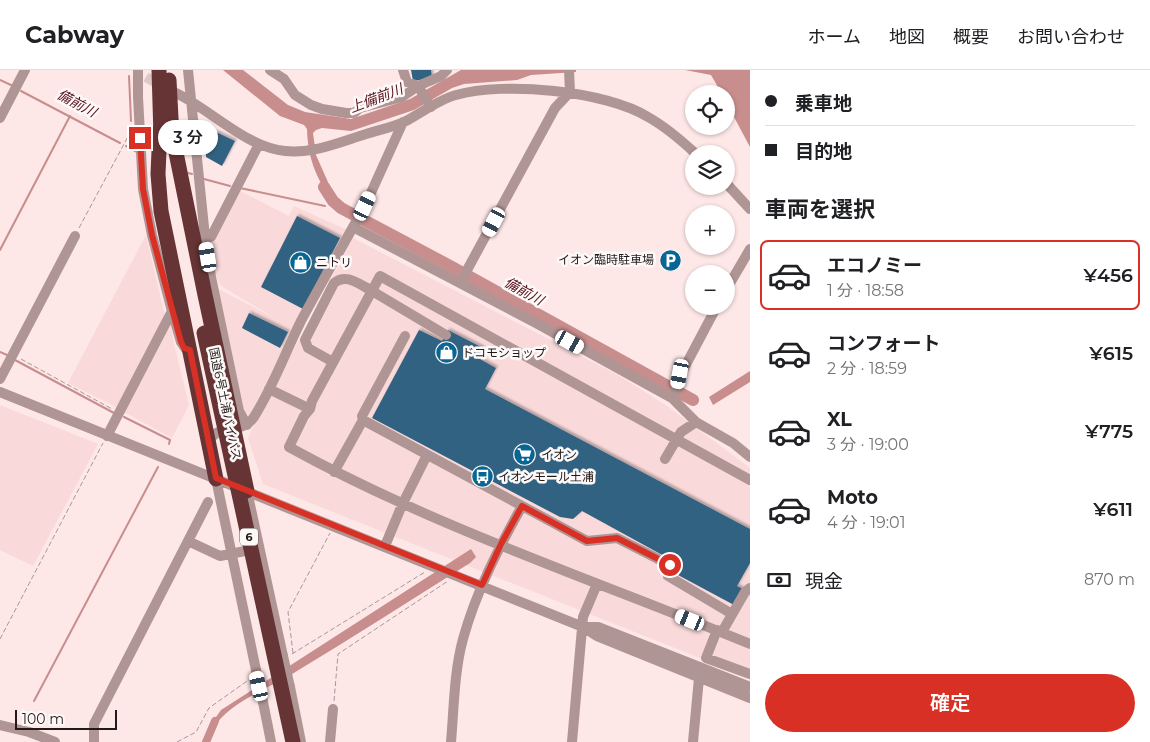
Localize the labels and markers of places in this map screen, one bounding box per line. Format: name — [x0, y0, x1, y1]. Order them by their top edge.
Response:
parking icon: イオン臨時駐車場 — [658, 248, 682, 272]
shop icon: ニトリ — [288, 251, 312, 275]
place label: イオン臨時駐車場 — [558, 252, 654, 267]
place label: ニトリ — [316, 255, 352, 270]
shop icon: ドコモショップ — [434, 341, 458, 365]
place label: ドコモショップ — [462, 345, 546, 360]
supermarket icon: イオン — [513, 443, 537, 467]
place label: イオン — [541, 447, 577, 462]
bus stop icon: イオンモール土浦 — [470, 465, 494, 489]
place label: イオンモール土浦 — [498, 469, 594, 484]

